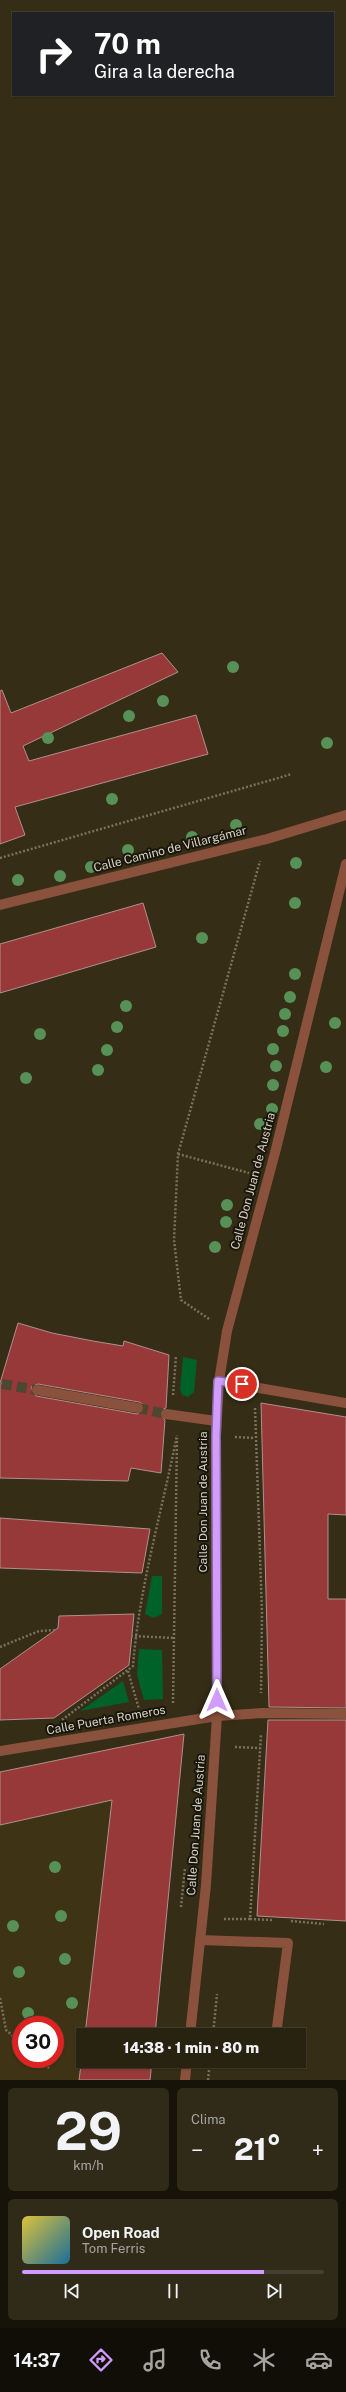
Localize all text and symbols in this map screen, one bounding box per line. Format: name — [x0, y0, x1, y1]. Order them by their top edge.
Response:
text: 70 m — [94, 27, 161, 60]
icon: right — [28, 28, 80, 80]
text: Gira a la derecha — [94, 61, 235, 82]
street label: Calle Camino de Villargámar — [92, 823, 248, 875]
street label: Calle Don Juan de Austria — [228, 1111, 278, 1251]
pin — [225, 1367, 259, 1401]
icon: arrive — [231, 1373, 253, 1395]
street label: Calle Don Juan de Austria — [196, 1431, 210, 1573]
position arrow — [196, 1679, 238, 1721]
street label: Calle Puerta Romeros — [45, 1703, 167, 1737]
street label: Calle Don Juan de Austria — [184, 1754, 208, 1896]
speed limit sign: 30 — [12, 2016, 64, 2068]
text: 14:38 · 1 min · 80 m — [123, 2039, 259, 2056]
text: 29 — [55, 2101, 122, 2162]
text: Clima — [191, 2112, 226, 2127]
text: 21° — [234, 2131, 281, 2167]
text: − — [191, 2137, 203, 2163]
text: + — [312, 2137, 324, 2163]
text: km/h — [73, 2158, 104, 2173]
text: Open Road — [82, 2224, 160, 2241]
text: Tom Ferris — [82, 2241, 145, 2256]
icon: previous — [61, 2280, 83, 2302]
icon: pause — [162, 2280, 184, 2302]
icon: next — [263, 2280, 285, 2302]
icon: directions — [87, 2346, 115, 2374]
icon: music — [141, 2346, 169, 2374]
icon: phone — [196, 2346, 224, 2374]
icon: climate — [250, 2346, 278, 2374]
icon: car — [305, 2346, 333, 2374]
text: 14:37 — [13, 2350, 61, 2371]

